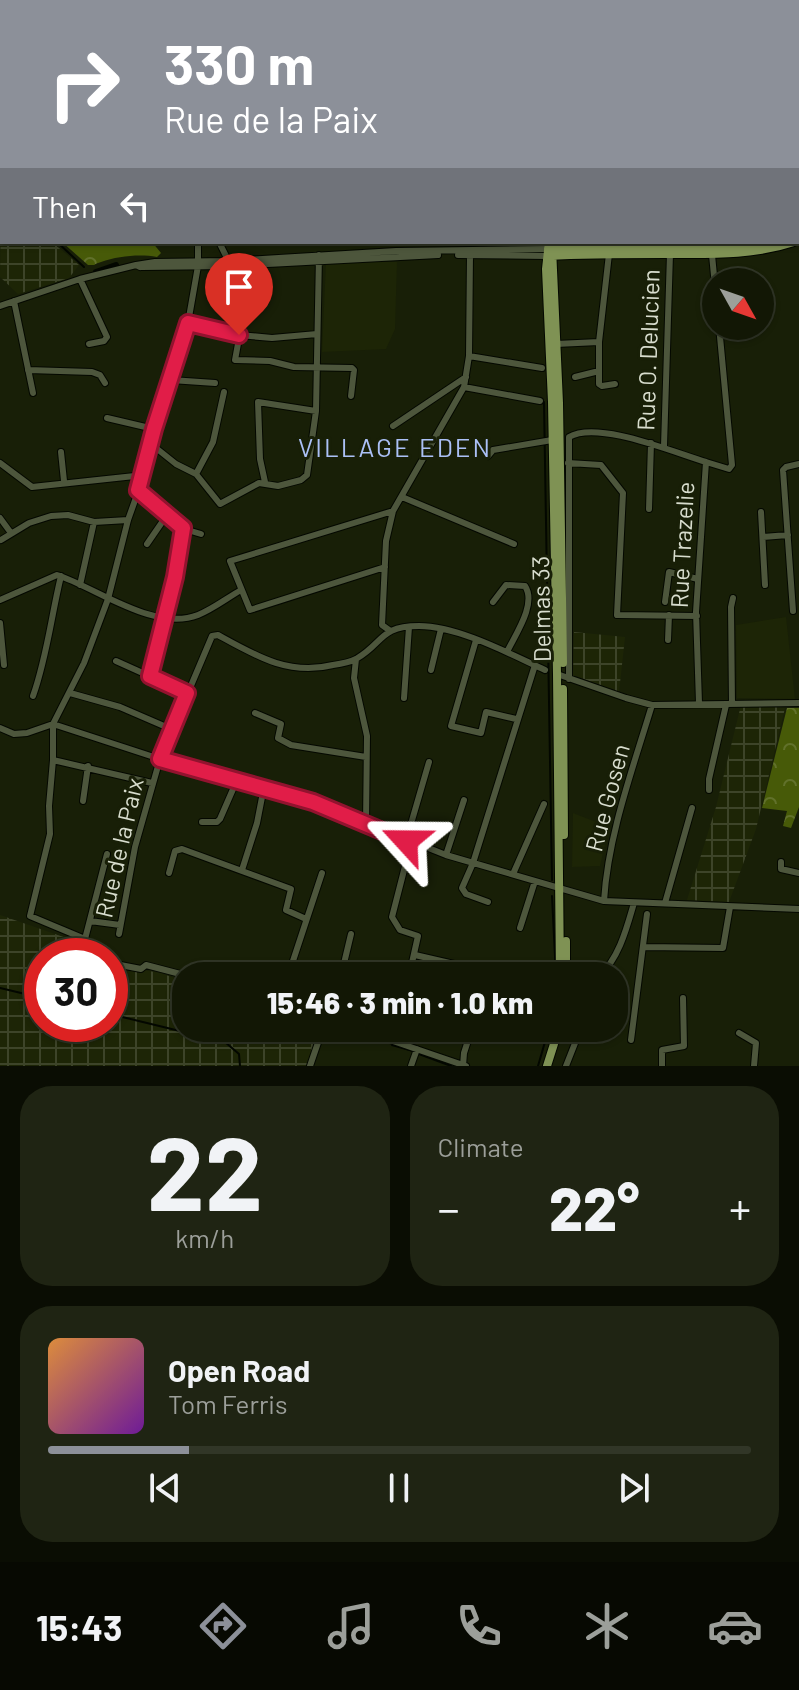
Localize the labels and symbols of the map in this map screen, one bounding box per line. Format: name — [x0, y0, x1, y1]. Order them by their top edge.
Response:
pin — [205, 253, 273, 335]
north arrow — [702, 268, 774, 340]
street label: Rue O. Delucien — [630, 269, 665, 431]
district label: VILLAGE EDEN — [298, 431, 492, 462]
street label: Rue Trazelie — [664, 481, 699, 609]
street label: Delmas 33 — [525, 556, 556, 662]
street label: Rue Gosen — [578, 741, 635, 855]
street label: Rue de la Paix — [88, 775, 149, 920]
position arrow — [364, 799, 448, 883]
speed limit sign: 30 — [24, 938, 128, 1042]

